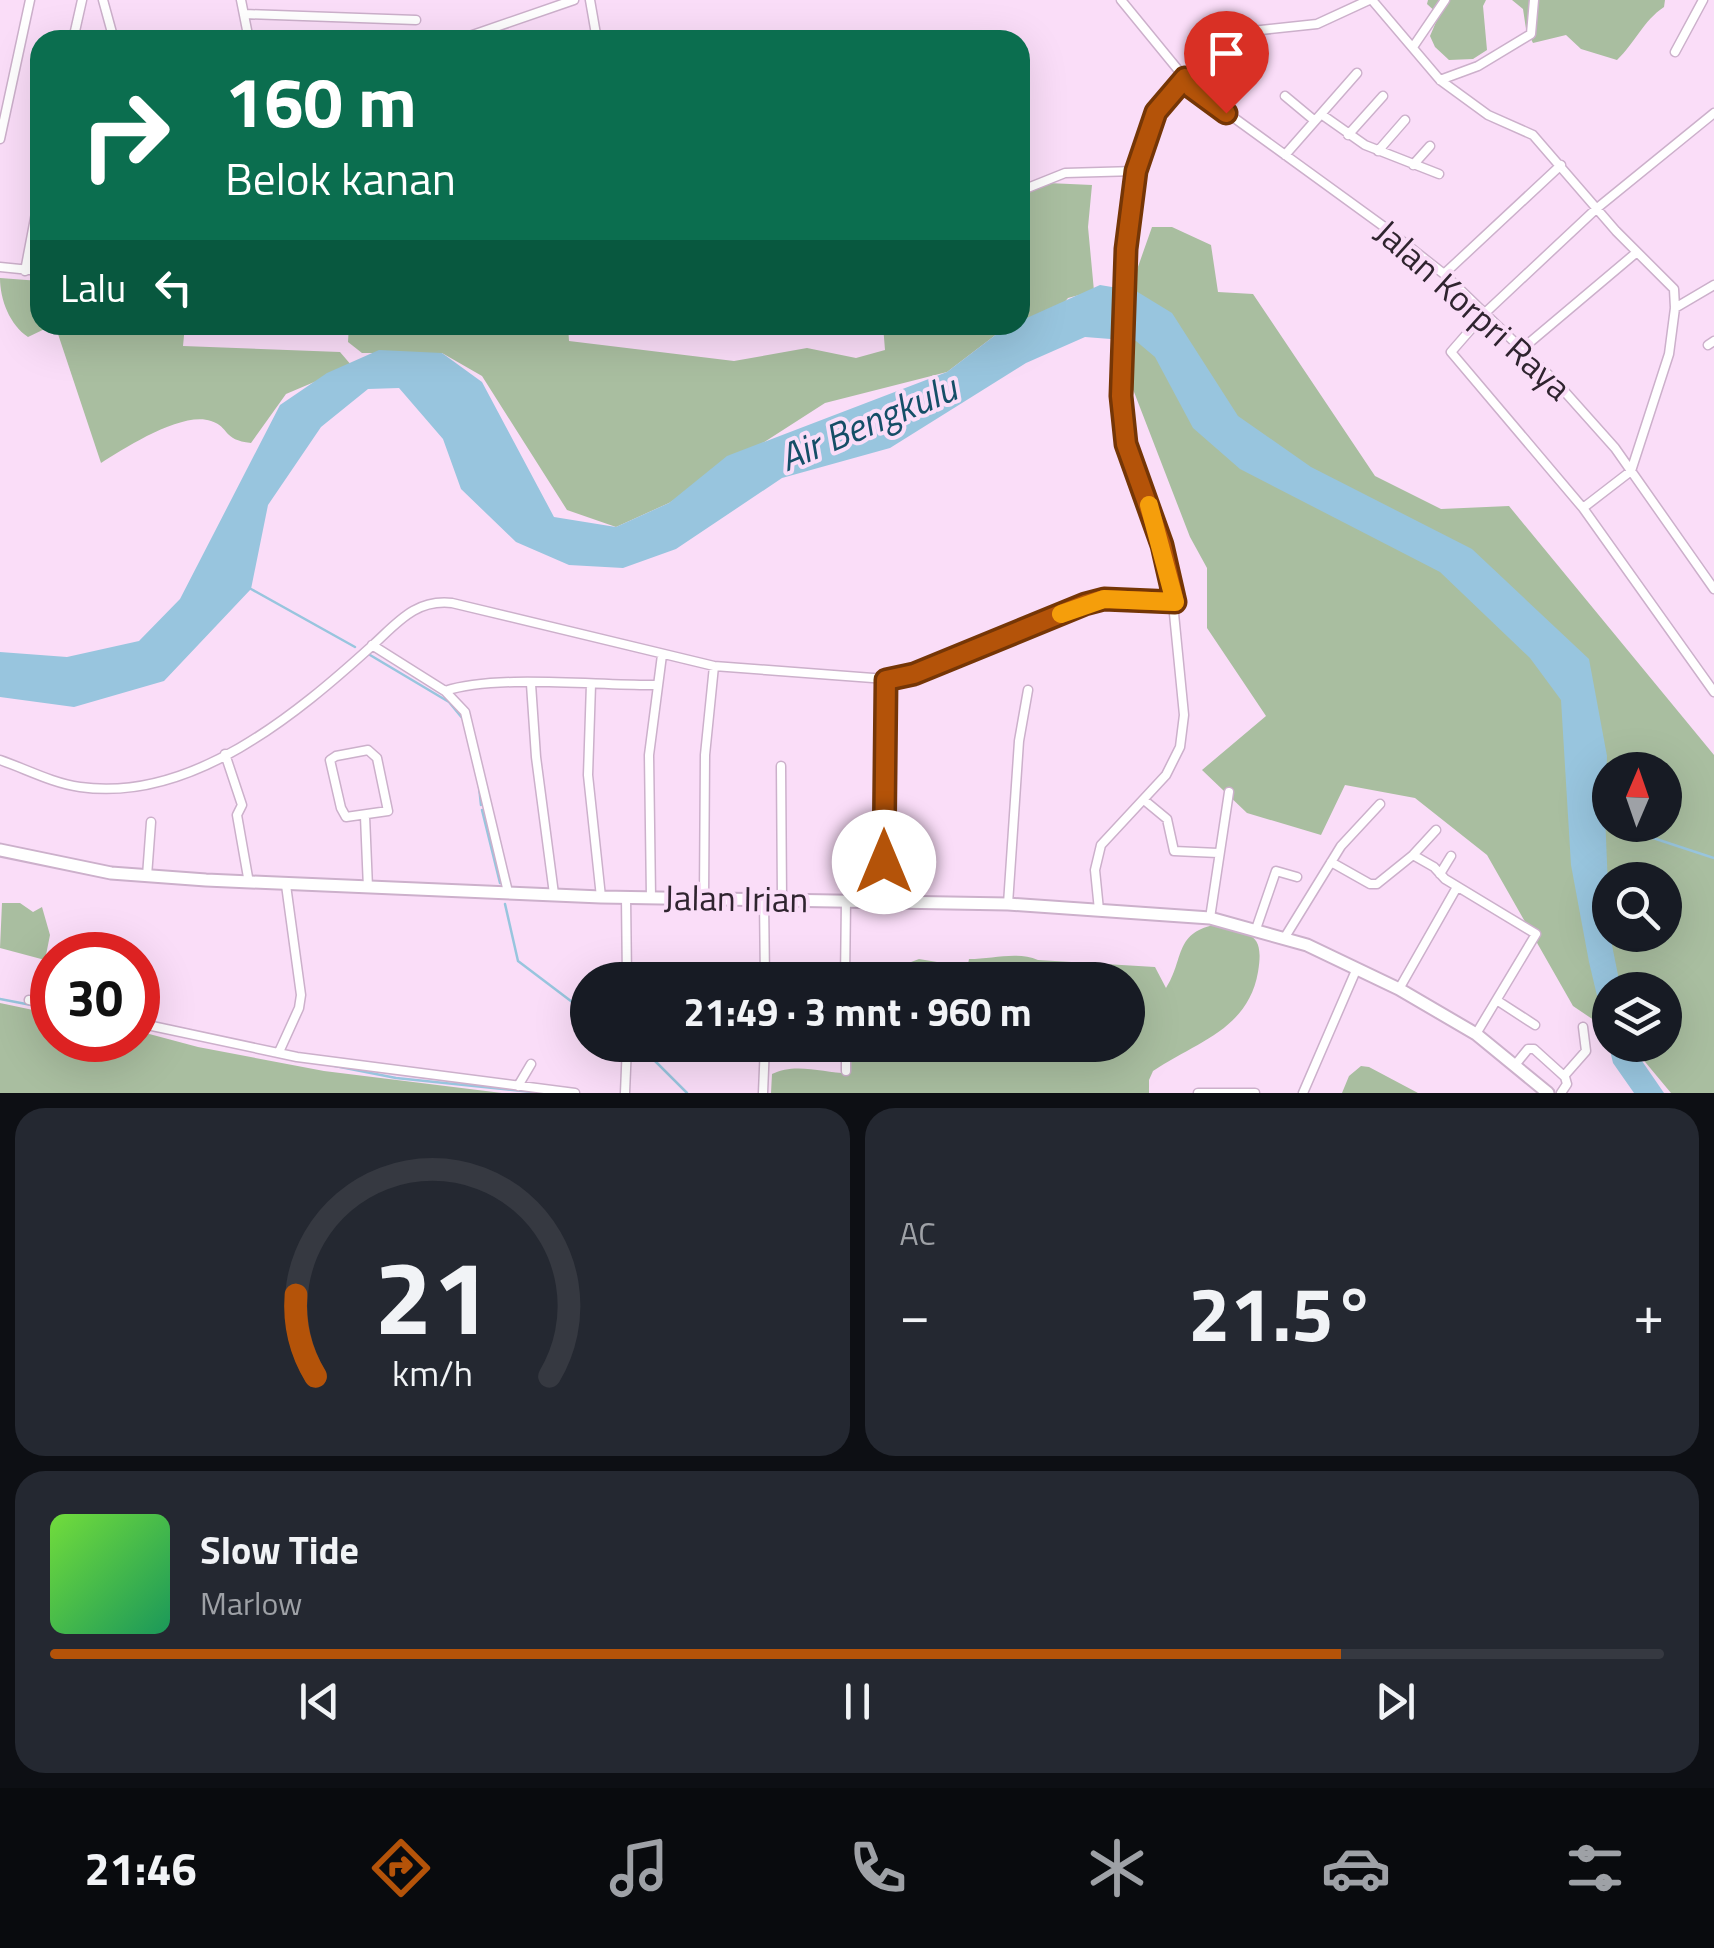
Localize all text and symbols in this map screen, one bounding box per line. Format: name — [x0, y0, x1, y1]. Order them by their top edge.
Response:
pin — [1184, 11, 1269, 114]
icon: arrive — [1199, 26, 1254, 81]
text: 160 m — [225, 48, 417, 154]
icon: right — [60, 70, 190, 200]
text: Belok kanan — [225, 144, 456, 212]
street label: Jalan Korpri Raya — [1363, 206, 1584, 413]
text: Lalu — [60, 259, 126, 317]
icon: left — [146, 260, 201, 315]
water label: Air Bengkulu — [770, 358, 968, 486]
north arrow — [1592, 752, 1682, 842]
map controls — [1592, 752, 1682, 1062]
position arrow — [832, 810, 936, 914]
button: search — [1592, 862, 1682, 952]
street label: Jalan Irian — [663, 870, 809, 926]
speed limit sign: 30 — [30, 932, 160, 1062]
button: layers — [1592, 972, 1682, 1062]
text: 21:49 · 3 mnt · 960 m — [683, 983, 1032, 1041]
text: AC — [900, 1209, 936, 1257]
text: 21 — [374, 1216, 490, 1374]
text: 21.5° — [1188, 1256, 1375, 1370]
text: − — [900, 1272, 930, 1355]
text: + — [1633, 1272, 1664, 1355]
text: km/h — [392, 1345, 473, 1400]
text: Slow Tide — [200, 1521, 359, 1579]
text: Marlow — [200, 1579, 303, 1627]
icon: previous — [292, 1674, 347, 1729]
icon: pause — [830, 1674, 885, 1729]
icon: next — [1368, 1674, 1423, 1729]
icon: directions — [366, 1833, 436, 1903]
icon: music — [604, 1833, 674, 1903]
icon: phone — [843, 1833, 913, 1903]
icon: climate — [1082, 1833, 1152, 1903]
icon: car — [1321, 1833, 1391, 1903]
icon: filters — [1560, 1833, 1630, 1903]
text: 21:46 — [84, 1834, 197, 1902]

